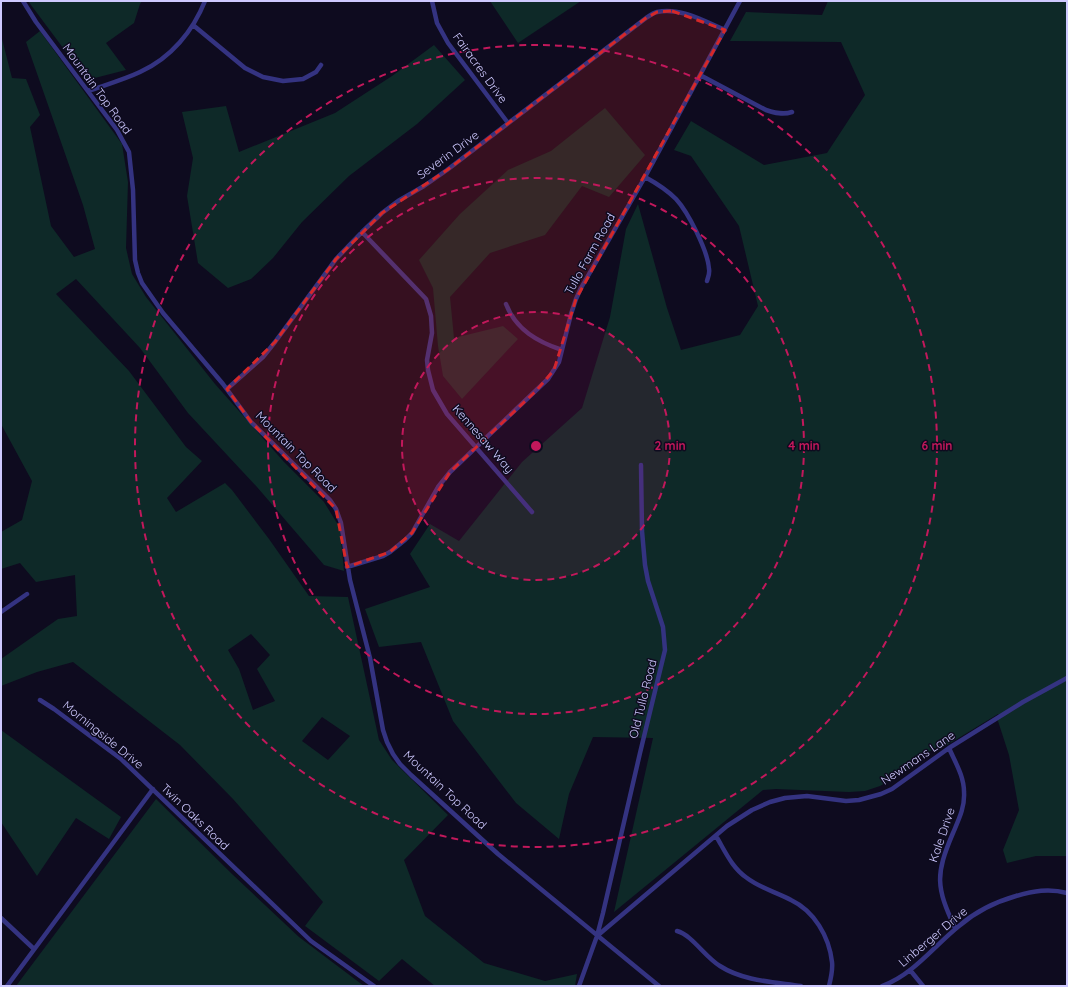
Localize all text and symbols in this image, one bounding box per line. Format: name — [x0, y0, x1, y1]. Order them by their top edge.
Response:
street label: Fairacres Drive — [450, 30, 511, 106]
street label: Mountain Top Road — [59, 40, 135, 137]
street label: Severin Drive — [414, 127, 482, 182]
street label: Tullo Farm Road — [561, 210, 618, 297]
street label: Kennesaw Way — [449, 401, 517, 476]
street label: Mountain Top Road — [253, 408, 340, 495]
text: 2 min — [654, 438, 686, 453]
text: 4 min — [788, 438, 820, 453]
text: 6 min — [921, 438, 953, 453]
centre of rings — [529, 439, 543, 453]
street label: Old Tullo Road — [625, 658, 660, 740]
street label: Morningside Drive — [60, 697, 147, 772]
street label: Newmans Lane — [878, 727, 958, 788]
street label: Mountain Top Road — [401, 747, 490, 832]
street label: Twin Oaks Road — [158, 780, 233, 853]
street label: Kale Drive — [925, 805, 958, 864]
street label: Linberger Drive — [895, 903, 970, 970]

